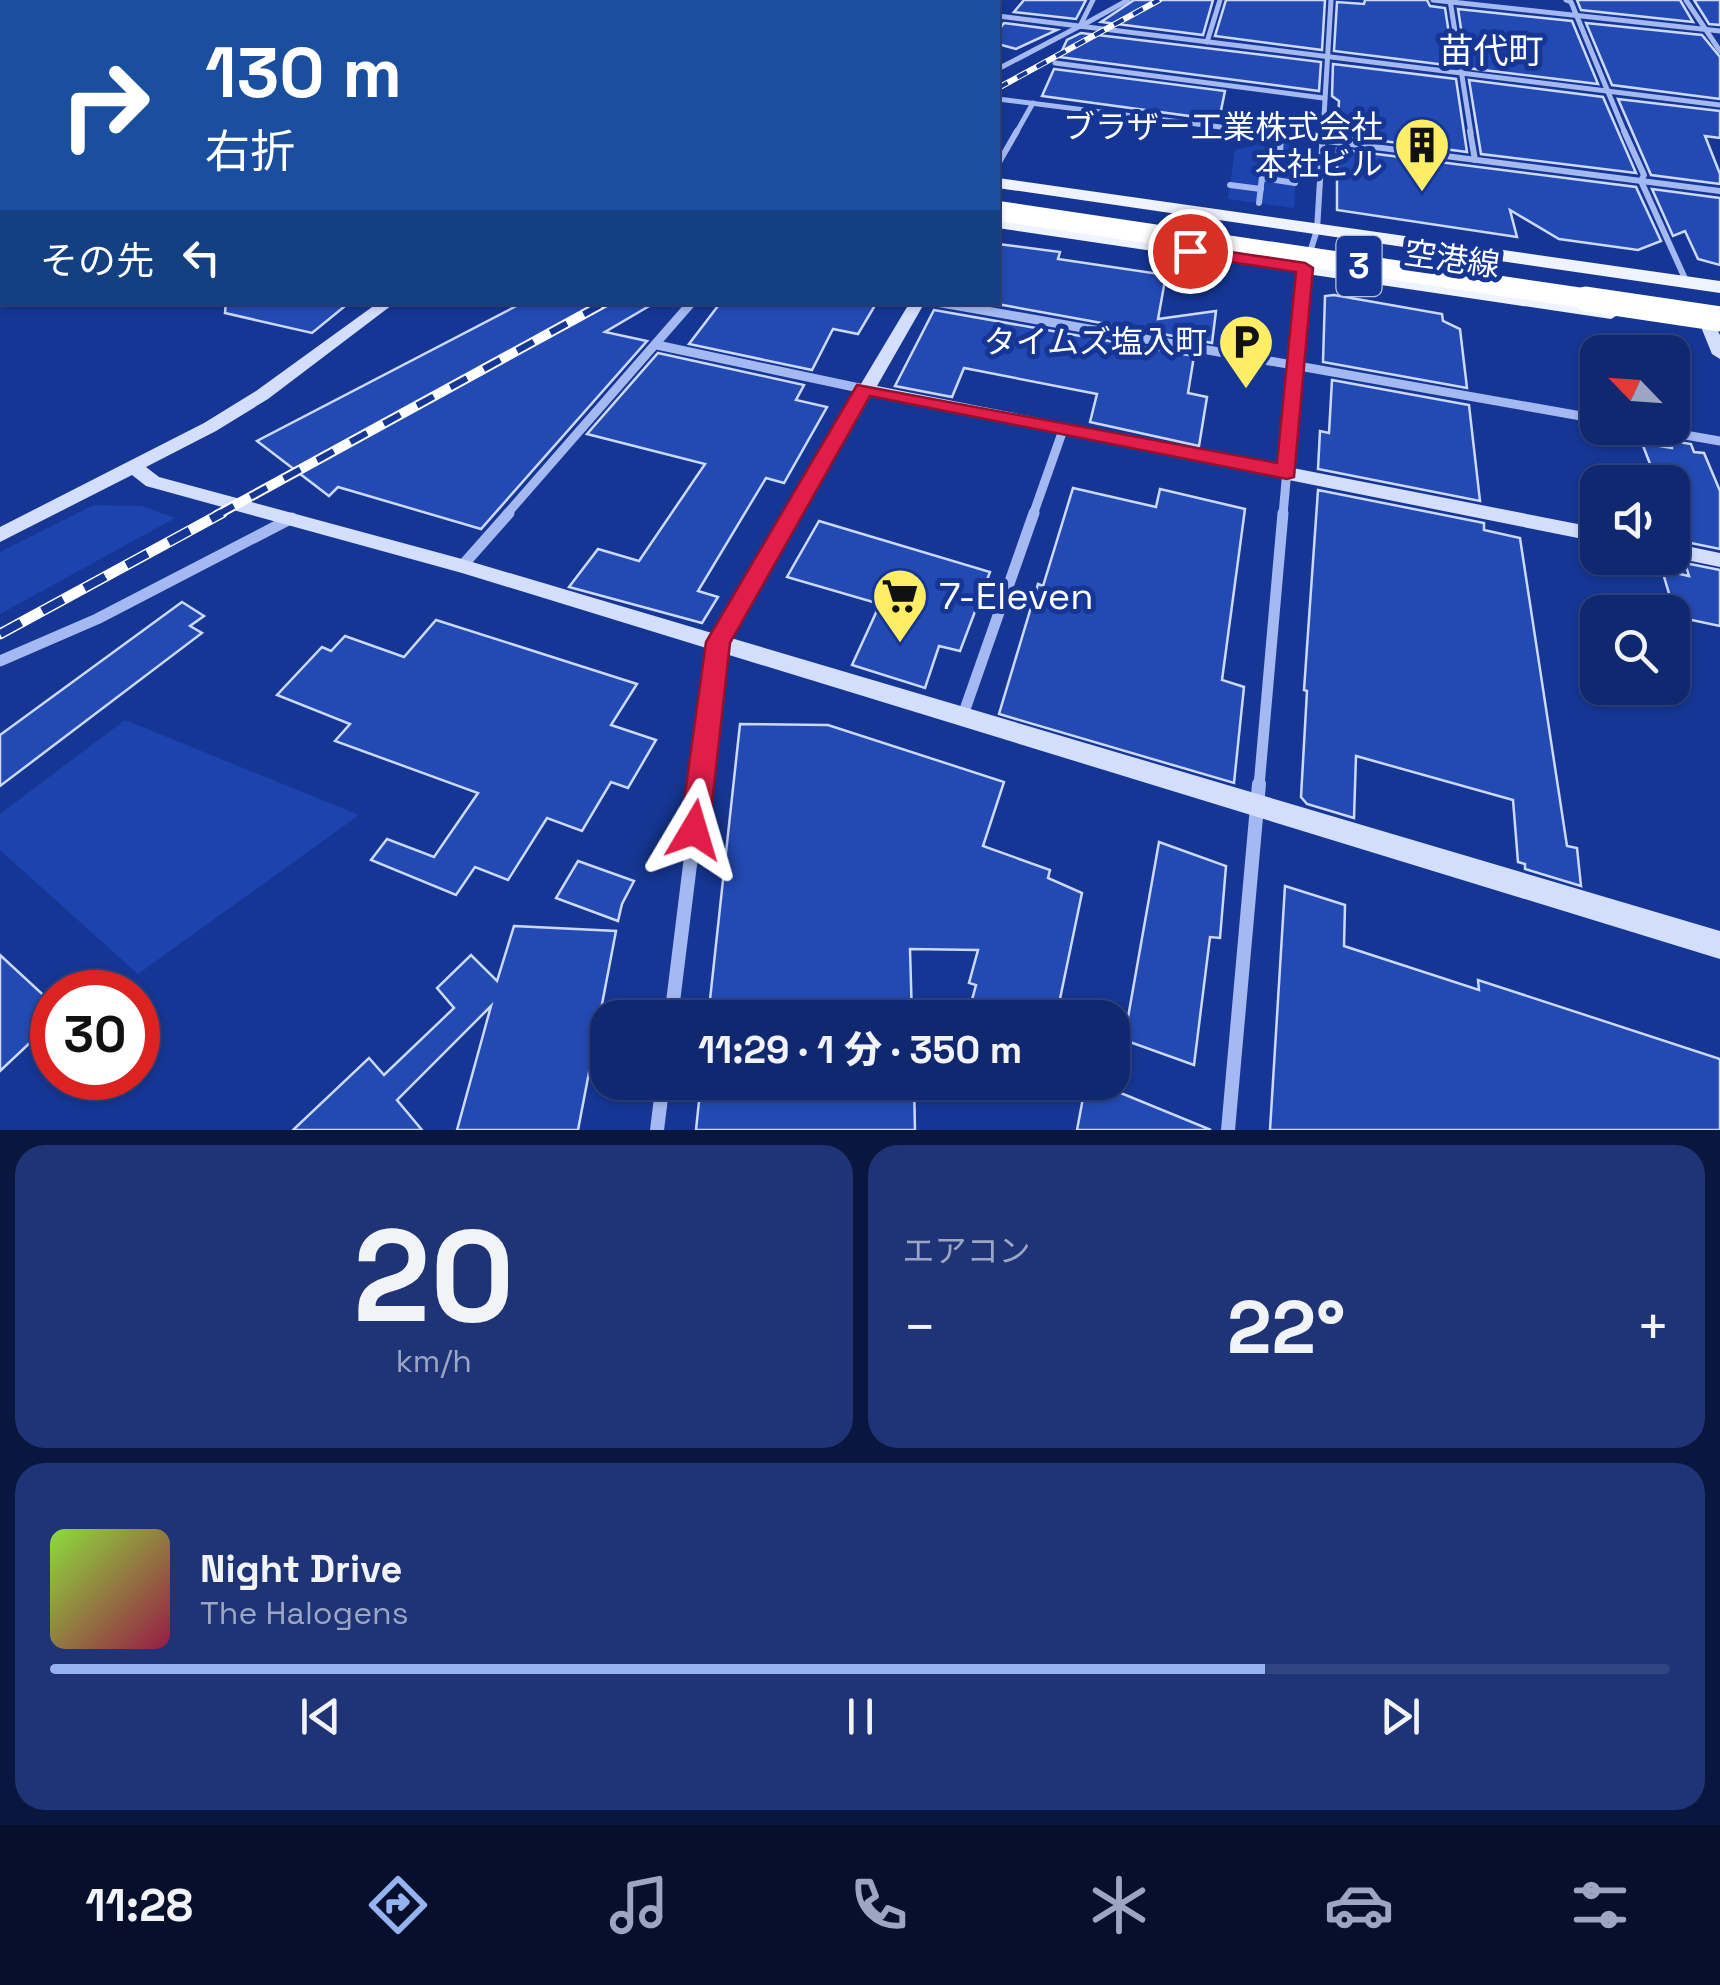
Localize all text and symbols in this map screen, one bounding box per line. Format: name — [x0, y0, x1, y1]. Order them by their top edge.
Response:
text: 130 m — [205, 28, 402, 117]
district label: 苗代町 — [1438, 29, 1544, 73]
icon: right — [40, 40, 170, 170]
place label: ブラザー工業株式会社 本社ビル — [1063, 107, 1383, 184]
building icon: ブラザー工業株式会社 本社ビル — [1392, 115, 1452, 194]
text: 右折 — [205, 123, 295, 180]
pin — [1148, 209, 1233, 294]
icon: arrive — [1163, 224, 1218, 279]
icon: left — [174, 230, 229, 285]
street label: 空港線 — [1402, 233, 1502, 285]
road number: 3 — [1336, 236, 1382, 296]
text: その先 — [40, 237, 154, 285]
parking icon: タイムズ塩入町 — [1216, 312, 1276, 391]
place label: タイムズ塩入町 — [984, 322, 1207, 362]
north arrow — [1580, 335, 1690, 445]
map controls — [1580, 335, 1690, 705]
button: sound — [1580, 465, 1690, 575]
supermarket icon: 7-Eleven — [870, 566, 930, 645]
place label: 7-Eleven — [939, 572, 1093, 620]
button: search — [1580, 595, 1690, 705]
position arrow — [642, 778, 746, 882]
speed limit sign: 30 — [30, 970, 160, 1100]
text: 11:29 · 1 分 · 350 m — [698, 1026, 1022, 1074]
text: 20 — [353, 1193, 514, 1359]
text: エアコン — [903, 1231, 1031, 1271]
text: 22° — [1227, 1279, 1346, 1375]
text: − — [903, 1292, 937, 1362]
text: + — [1636, 1292, 1670, 1362]
text: km/h — [396, 1341, 472, 1381]
text: Night Drive — [200, 1545, 402, 1593]
text: The Halogens — [200, 1593, 409, 1633]
icon: previous — [293, 1689, 348, 1744]
icon: pause — [833, 1689, 888, 1744]
icon: next — [1373, 1689, 1428, 1744]
icon: directions — [363, 1870, 433, 1940]
icon: music — [604, 1870, 674, 1940]
icon: phone — [844, 1870, 914, 1940]
icon: climate — [1084, 1870, 1154, 1940]
icon: car — [1324, 1870, 1394, 1940]
icon: filters — [1565, 1870, 1635, 1940]
text: 11:28 — [85, 1877, 193, 1934]

